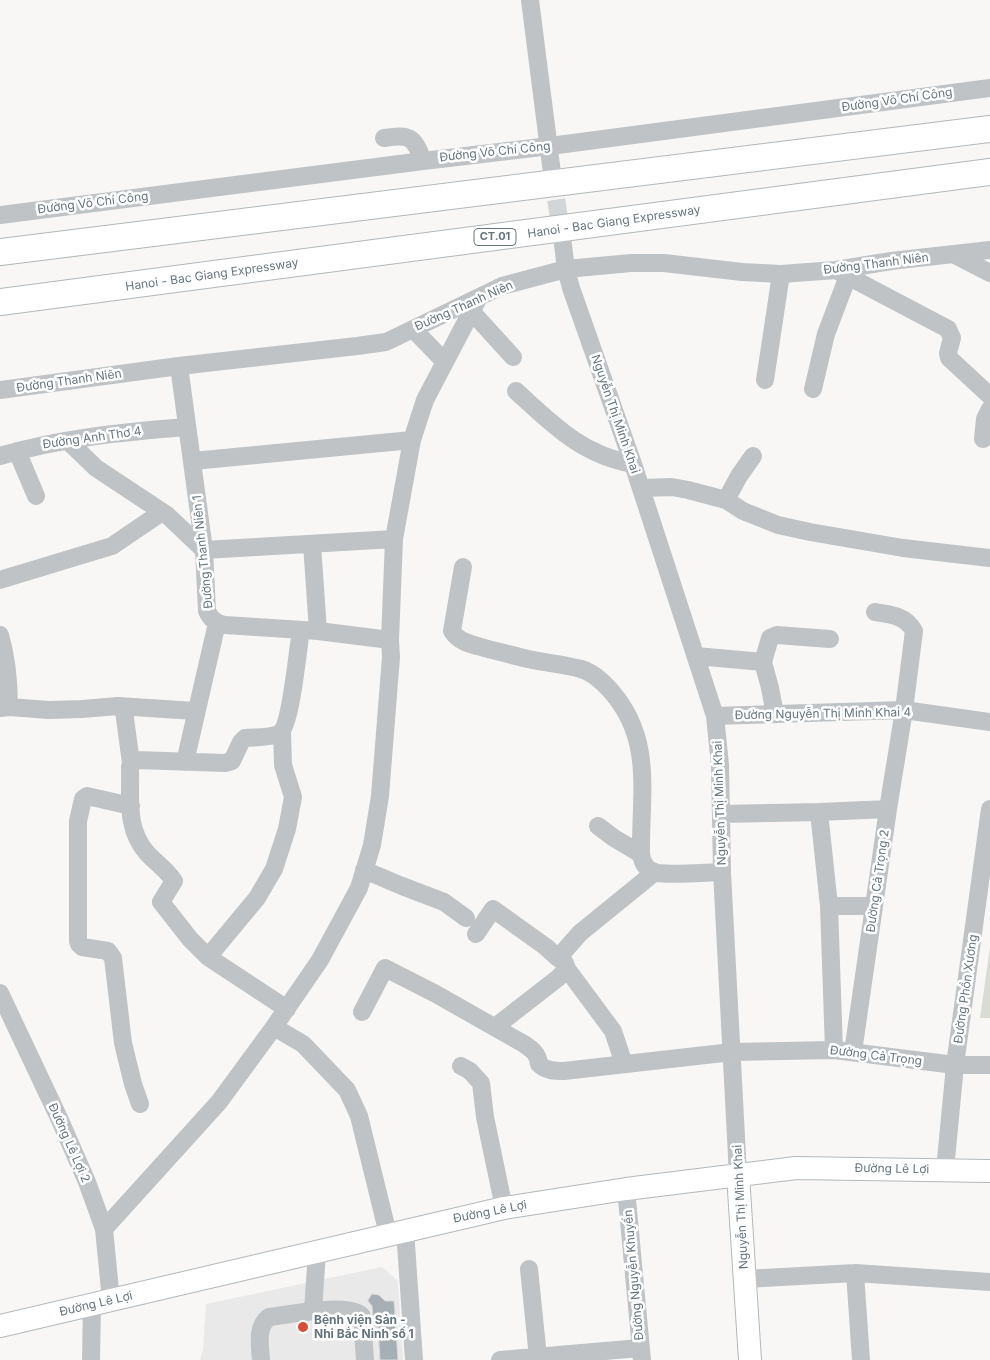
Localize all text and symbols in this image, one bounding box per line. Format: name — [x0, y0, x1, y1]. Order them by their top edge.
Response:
street label: Đường Võ Chí Công — [841, 85, 953, 115]
street label: Đường Võ Chí Công — [439, 139, 551, 165]
street label: Đường Võ Chí Công — [37, 189, 149, 217]
street label: Hanoi - Bac Giang Expressway — [527, 203, 701, 241]
road number: CT.01 — [474, 228, 516, 246]
street label: Đường Thanh Niên — [823, 250, 929, 278]
street label: Hanoi - Bac Giang Expressway — [125, 256, 299, 294]
street label: Đường Thanh Niên — [413, 278, 515, 334]
street label: Nguyễn Thị Minh Khai — [588, 353, 642, 475]
street label: Đường Thanh Niên — [16, 367, 122, 395]
street label: Đường Anh Thơ 4 — [42, 424, 142, 452]
street label: Đường Thanh Niên 1 — [190, 495, 216, 609]
street label: Đường Nguyễn Thị Minh Khai 4 — [735, 705, 911, 723]
street label: Nguyễn Thị Minh Khai — [711, 740, 729, 866]
street label: Đường Cả Trọng 2 — [864, 829, 892, 933]
street label: Đường Phồn Xương — [951, 934, 981, 1044]
street label: Đường Cả Trọng — [829, 1043, 923, 1069]
street label: Đường Lê Lợi 2 — [45, 1101, 93, 1185]
street label: Nguyễn Thị Minh Khai — [731, 1144, 751, 1270]
street label: Đường Lê Lợi — [855, 1161, 929, 1177]
street label: Đường Lê Lợi — [452, 1198, 528, 1226]
street label: Đường Nguyễn Khuyến — [621, 1209, 647, 1341]
street label: Đường Lê Lợi — [58, 1289, 134, 1319]
place label: Bệnh viện Sản - Nhi Bắc Ninh số 1 — [314, 1313, 414, 1341]
marker: Bệnh viện Sản - Nhi Bắc Ninh số 1 — [296, 1320, 310, 1334]

